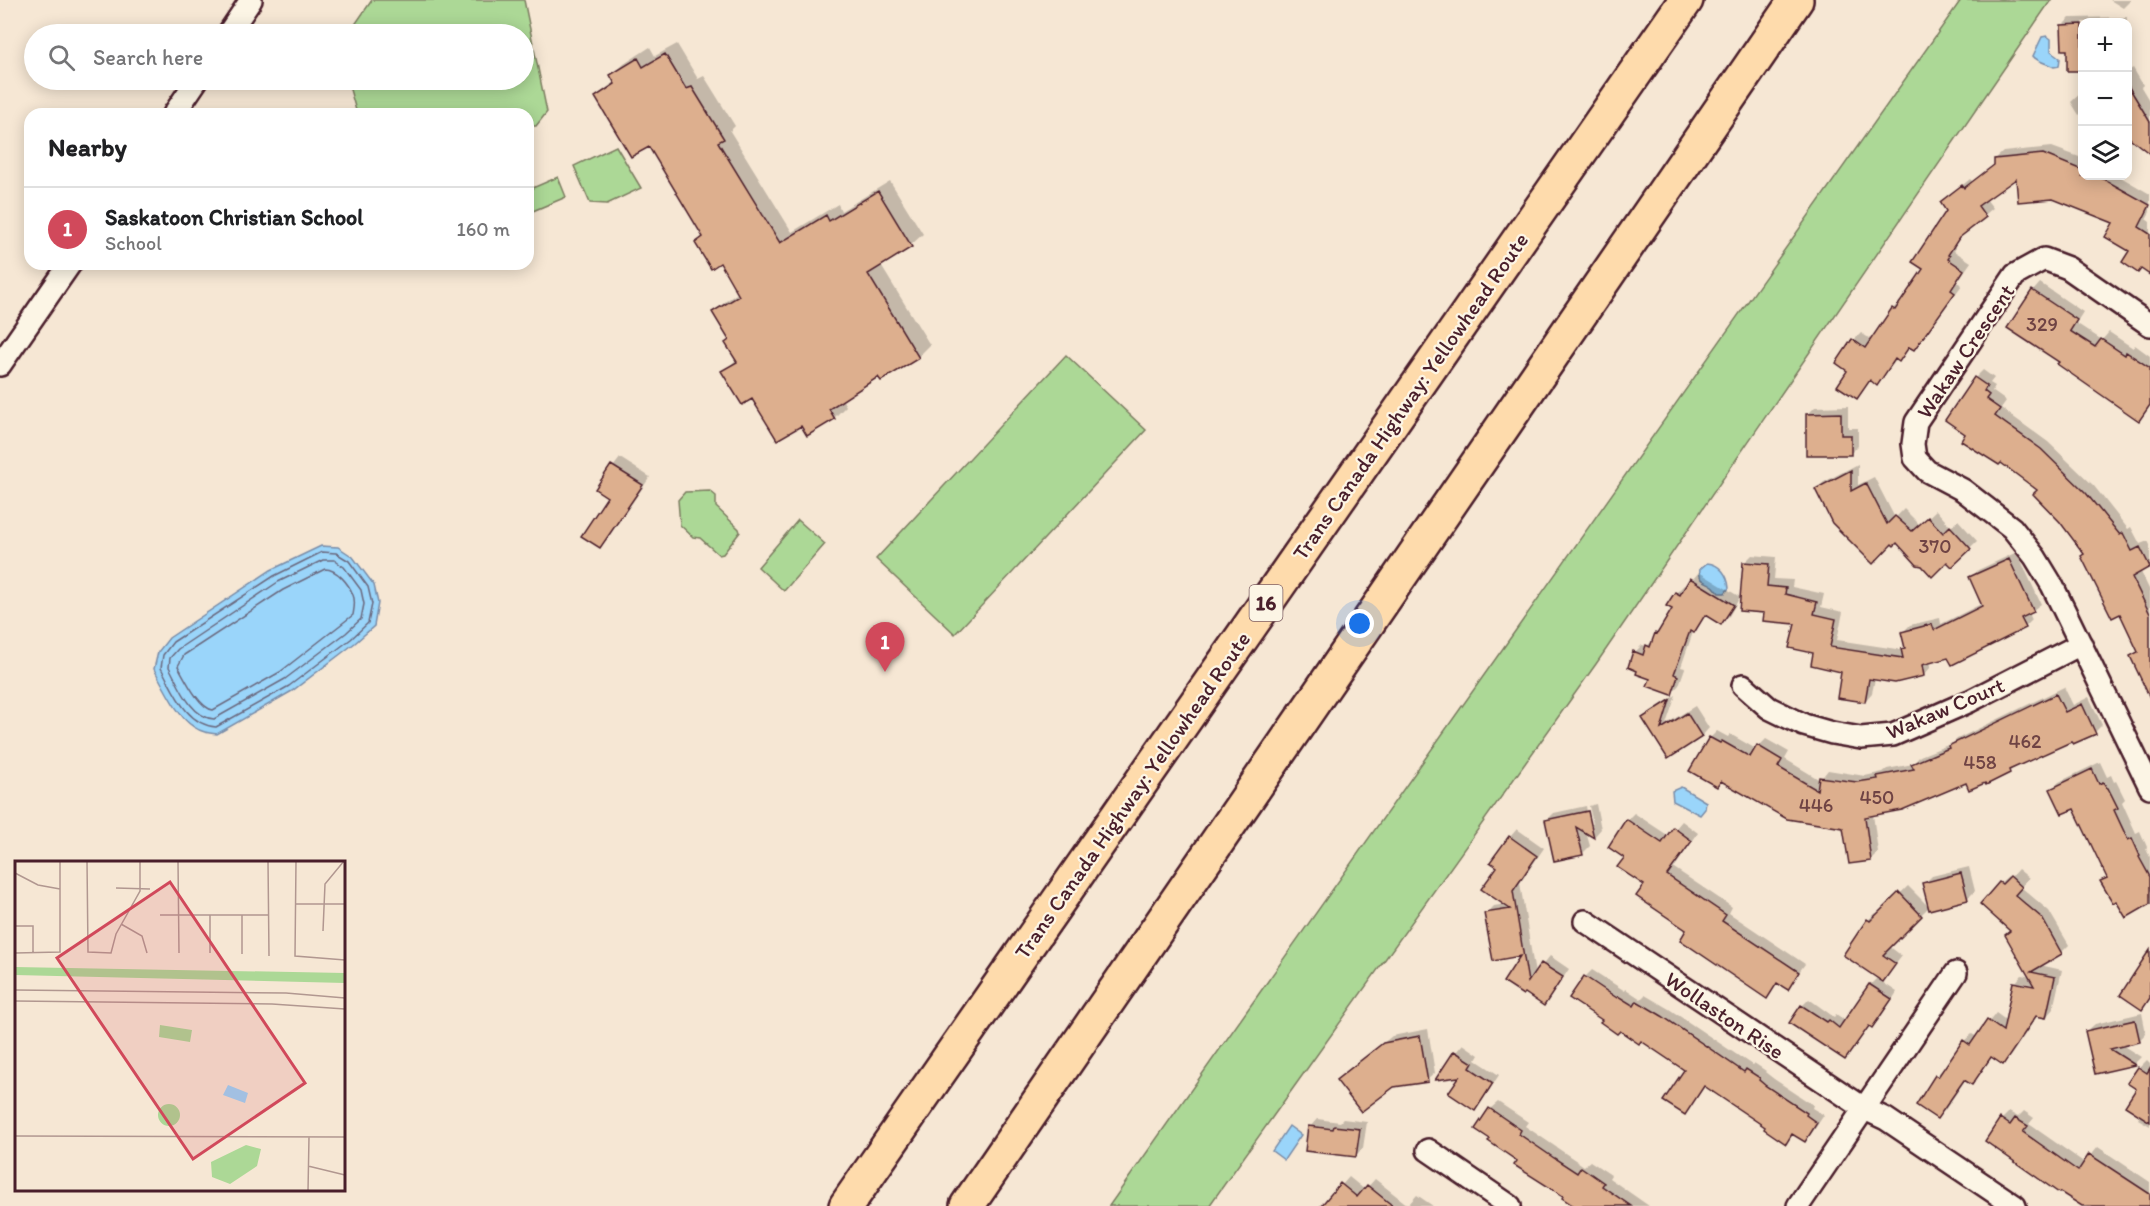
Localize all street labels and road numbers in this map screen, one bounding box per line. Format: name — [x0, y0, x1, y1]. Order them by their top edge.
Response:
street label: Trans Canada Highway: Yellowhead Route — [1287, 227, 1534, 565]
street label: Wakaw Crescent — [1911, 279, 2020, 424]
road number: 16 — [1250, 585, 1282, 621]
street label: Trans Canada Highway: Yellowhead Route — [1009, 626, 1256, 964]
street label: Wakaw Court — [1882, 671, 2009, 746]
street label: Wollaston Rise — [1660, 966, 1789, 1065]

